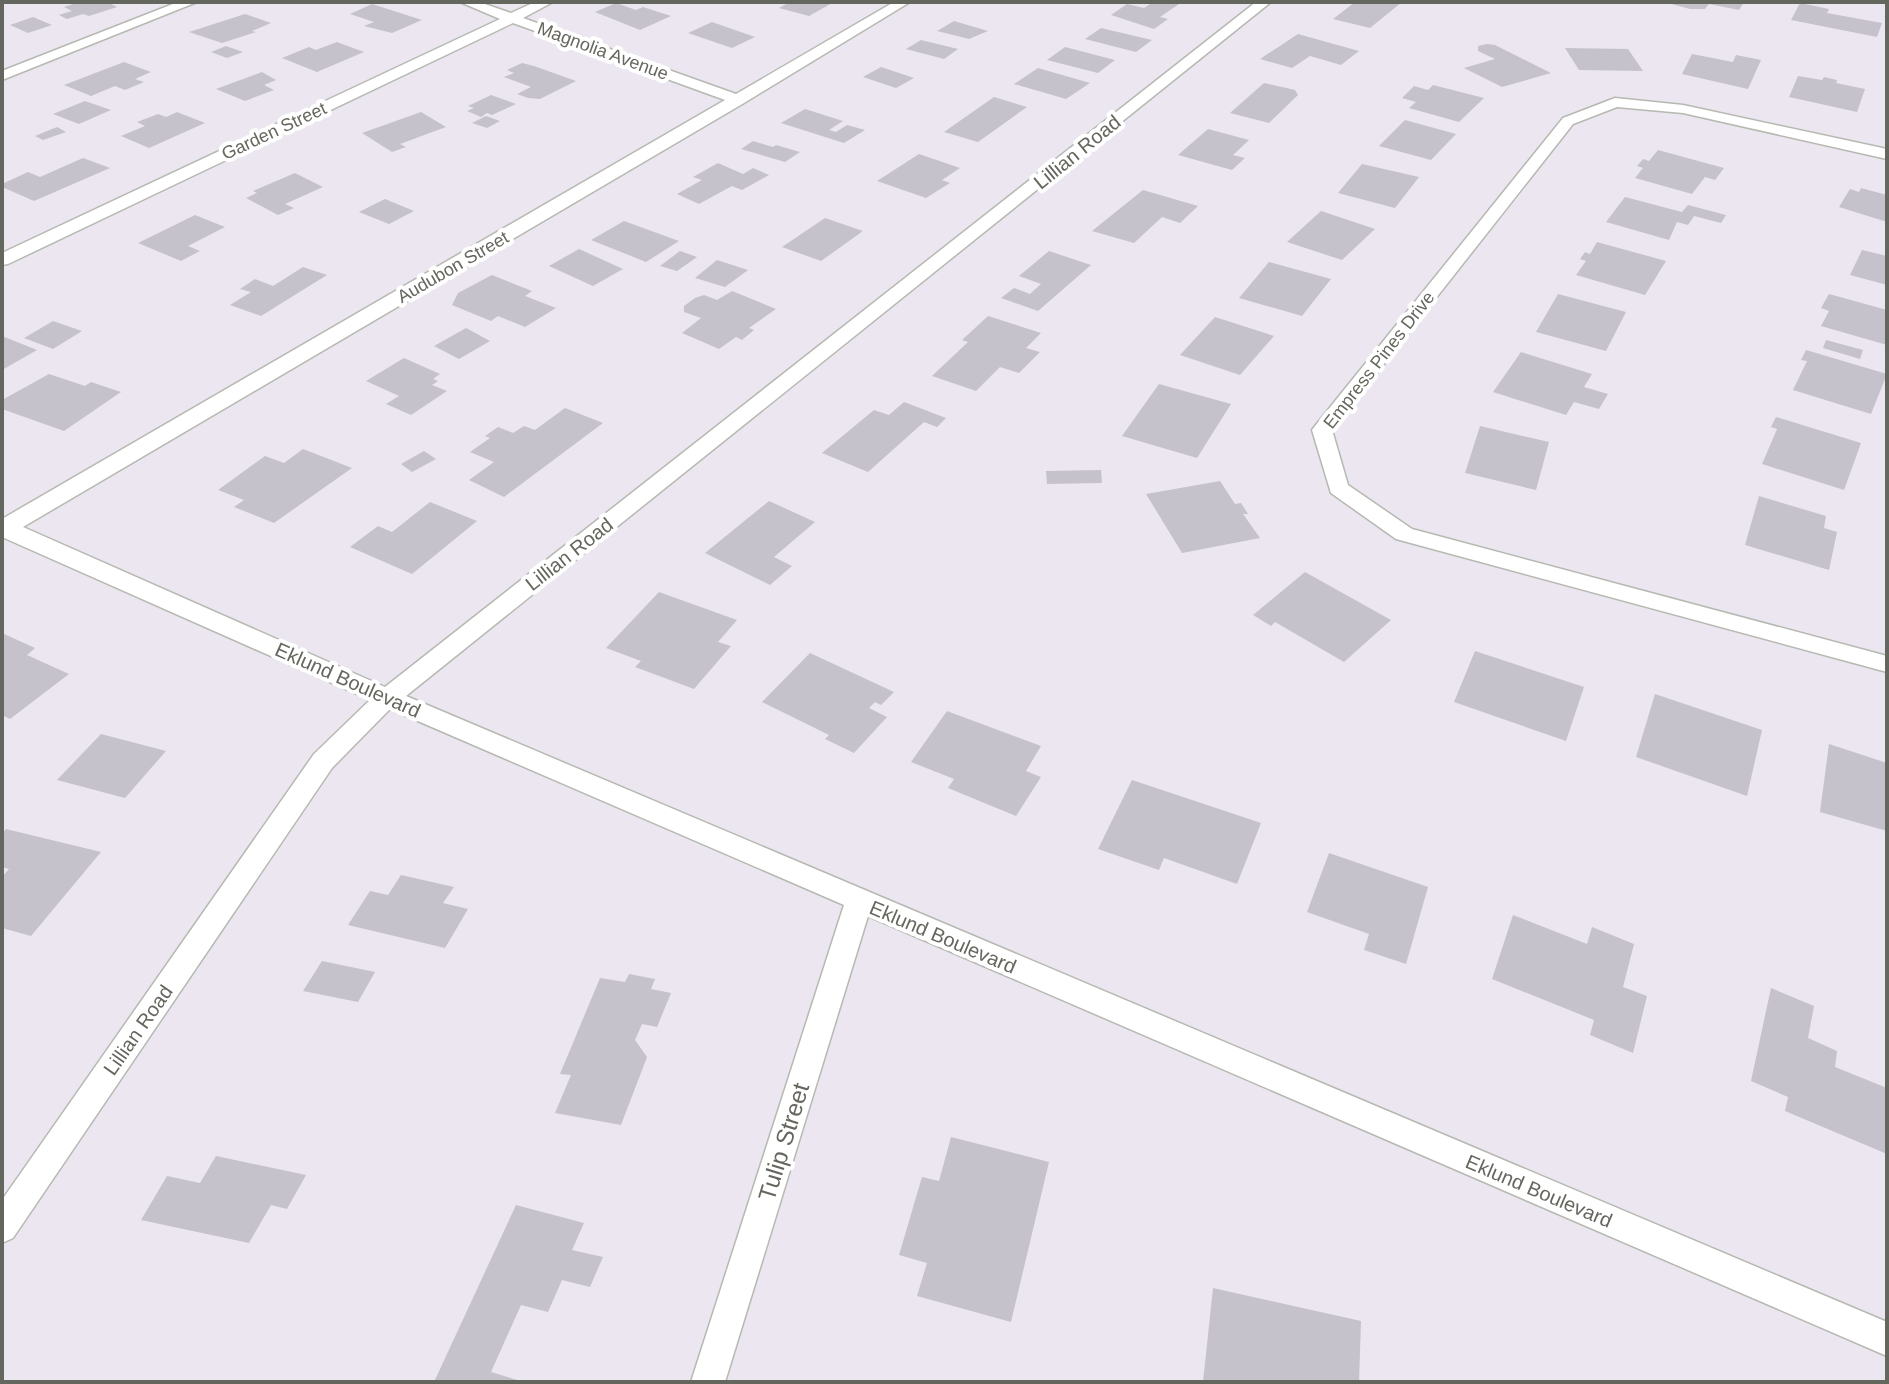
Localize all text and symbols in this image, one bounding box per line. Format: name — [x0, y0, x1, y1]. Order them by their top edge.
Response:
street label: Magnolia Avenue — [535, 18, 671, 84]
street label: Garden Street — [219, 98, 329, 164]
street label: Lillian Road — [1029, 111, 1125, 193]
street label: Audubon Street — [394, 227, 512, 307]
street label: Empress Pines Drive — [1319, 288, 1439, 432]
street label: Lillian Road — [521, 513, 617, 595]
street label: Eklund Boulevard — [272, 638, 424, 722]
street label: Eklund Boulevard — [867, 896, 1019, 978]
street label: Lillian Road — [99, 981, 177, 1079]
street label: Tulip Street — [753, 1079, 814, 1204]
street label: Eklund Boulevard — [1463, 1150, 1615, 1232]

